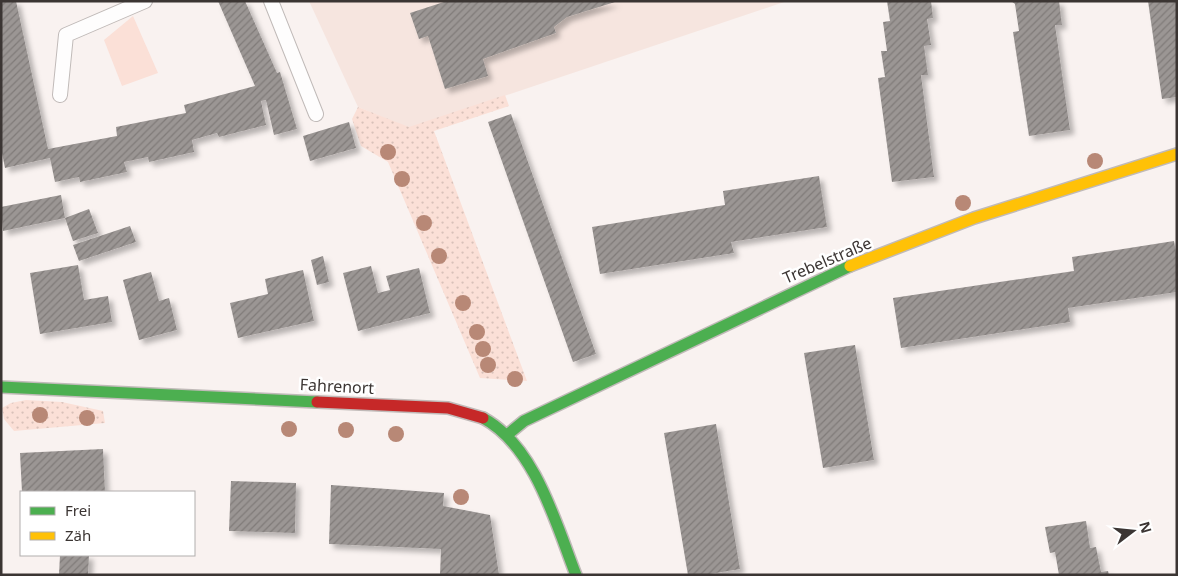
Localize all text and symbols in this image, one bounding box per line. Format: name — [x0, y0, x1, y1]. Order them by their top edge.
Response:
street label: Trebelstraße — [779, 231, 875, 289]
street label: Fahrenort — [299, 373, 375, 399]
legend — [20, 491, 195, 556]
text: Frei — [65, 500, 91, 520]
north arrow — [1108, 506, 1158, 556]
text: N — [1135, 519, 1157, 535]
text: Zäh — [65, 525, 91, 545]

